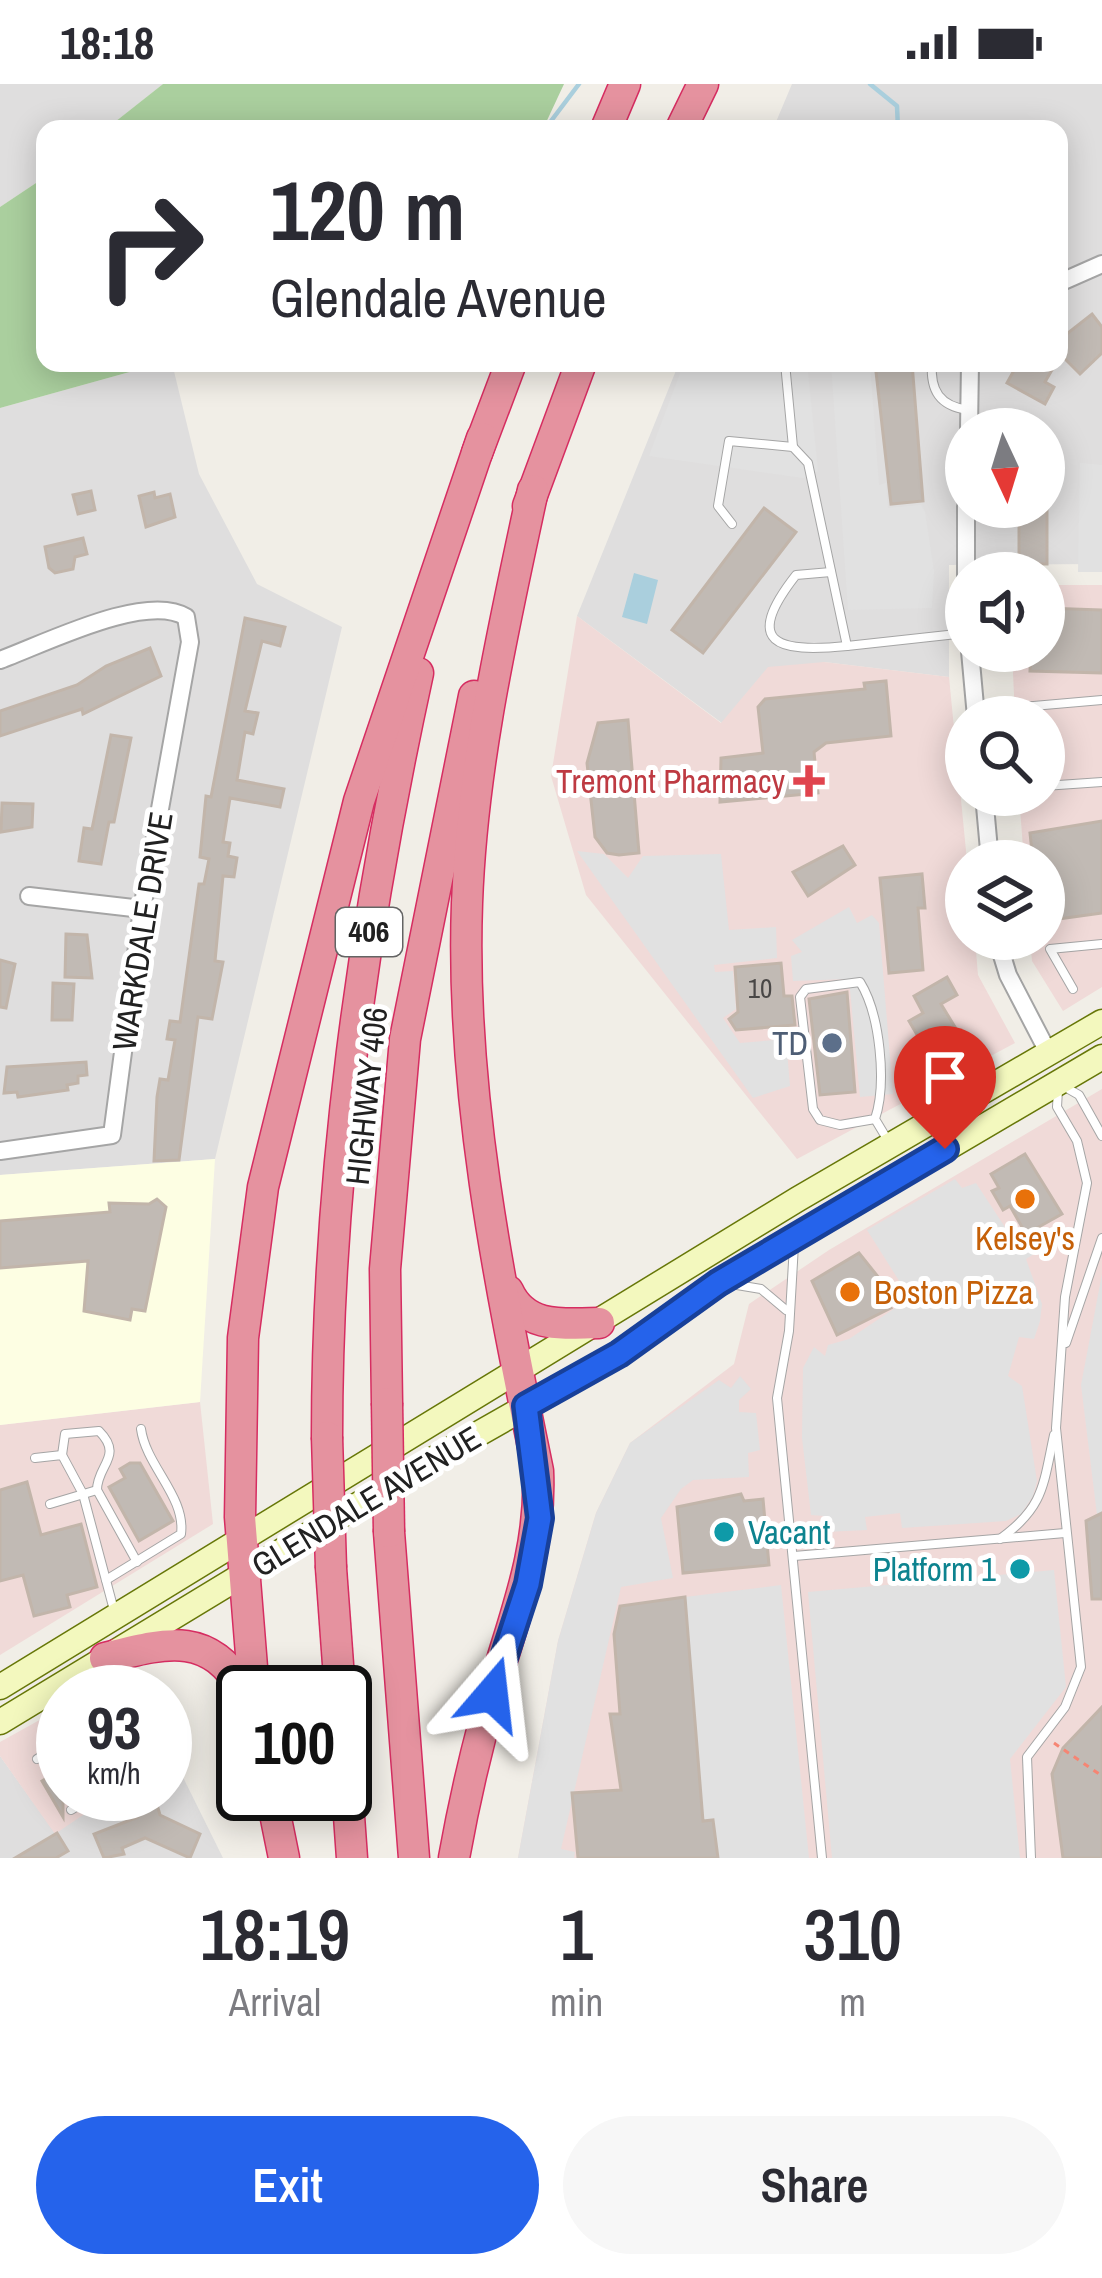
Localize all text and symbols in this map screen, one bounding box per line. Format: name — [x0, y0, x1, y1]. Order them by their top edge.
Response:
text: 18:18 — [60, 12, 154, 73]
text: 120 m — [270, 153, 465, 266]
icon: right — [72, 168, 228, 324]
text: Glendale Avenue — [270, 261, 607, 334]
north arrow — [945, 408, 1065, 528]
map controls — [945, 408, 1065, 960]
button: sound — [945, 552, 1065, 672]
button: search — [945, 696, 1065, 816]
place label: Tremont Pharmacy — [556, 759, 785, 803]
marker: Tremont Pharmacy — [796, 768, 822, 794]
street label: WARKDALE DRIVE — [101, 808, 183, 1054]
button: layers — [945, 840, 1065, 960]
road number: 406 — [336, 908, 402, 956]
house number: 10 — [748, 970, 772, 1006]
street label: HIGHWAY 406 — [335, 1005, 397, 1187]
place label: TD — [772, 1021, 808, 1065]
pin — [894, 1026, 996, 1149]
marker: TD — [819, 1030, 845, 1056]
icon: arrive — [912, 1044, 978, 1110]
marker: Kelsey's — [1012, 1186, 1038, 1212]
place label: Kelsey's — [975, 1216, 1075, 1260]
place label: Boston Pizza — [874, 1270, 1033, 1314]
marker: Boston Pizza — [837, 1279, 863, 1305]
street label: GLENDALE AVENUE — [243, 1415, 489, 1587]
place label: Vacant — [748, 1510, 830, 1554]
marker: Vacant — [711, 1519, 737, 1545]
place label: Platform 1 — [873, 1547, 996, 1591]
marker: Platform 1 — [1007, 1556, 1033, 1582]
position arrow — [429, 1631, 555, 1757]
speed limit sign: 100 — [216, 1665, 372, 1821]
text: 93 — [87, 1687, 141, 1768]
text: km/h — [87, 1753, 141, 1793]
text: 18:19 — [200, 1885, 350, 1982]
text: 1 — [560, 1885, 593, 1982]
text: 310 — [803, 1885, 902, 1982]
text: Arrival — [229, 1976, 321, 2028]
text: min — [550, 1976, 603, 2028]
text: m — [839, 1976, 866, 2028]
button: Exit — [36, 2116, 539, 2254]
button: Share — [563, 2116, 1066, 2254]

